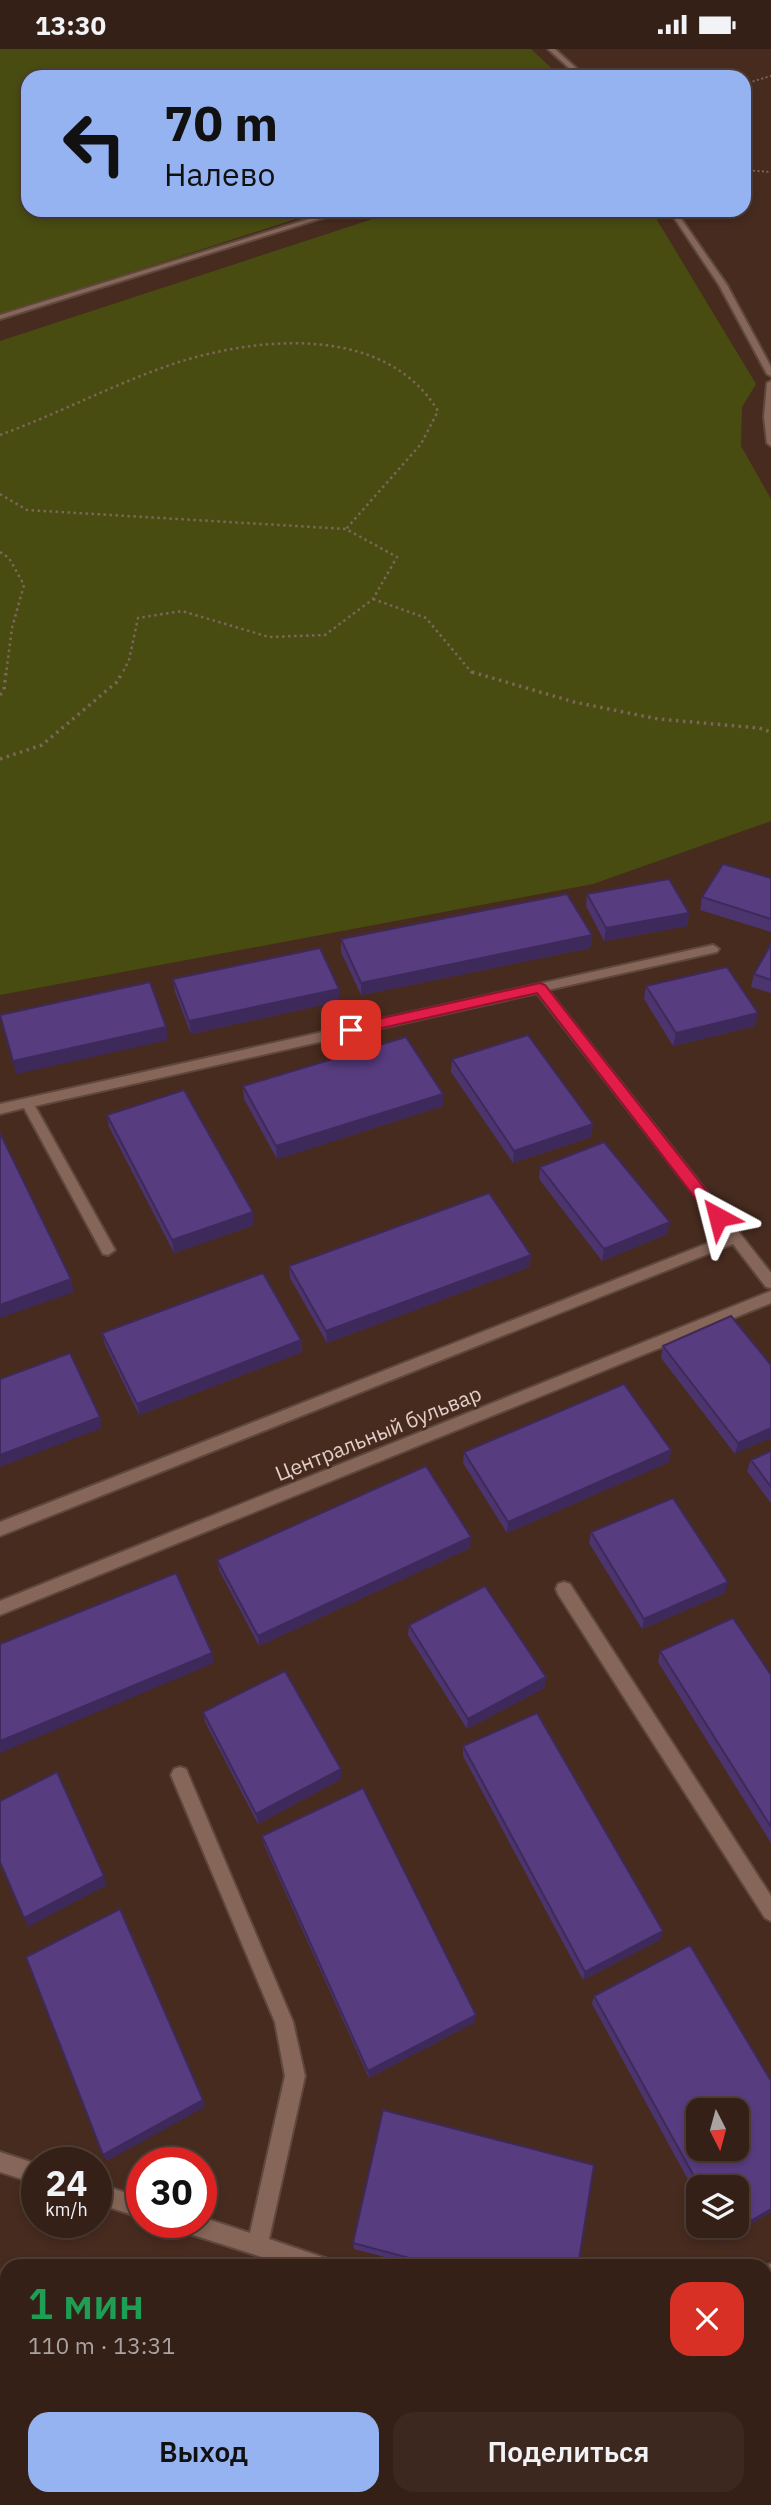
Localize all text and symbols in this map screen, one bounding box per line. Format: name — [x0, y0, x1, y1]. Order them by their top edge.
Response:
text: 13:30 — [35, 8, 106, 42]
text: 70 m — [164, 91, 278, 154]
icon: left — [49, 98, 140, 189]
text: Налево — [164, 153, 275, 195]
pin — [321, 1000, 381, 1060]
icon: arrive — [332, 1011, 370, 1049]
position arrow — [681, 1180, 755, 1254]
street label: Центральный бульвар — [271, 1379, 485, 1487]
north arrow — [686, 2098, 749, 2161]
map controls — [686, 2098, 749, 2238]
speed limit sign: 30 — [126, 2147, 217, 2238]
text: 24 — [45, 2160, 88, 2206]
button: layers — [686, 2175, 749, 2238]
text: km/h — [45, 2198, 88, 2221]
text: 1 мин — [28, 2276, 144, 2331]
button: close — [670, 2282, 744, 2356]
text: 110 m · 13:31 — [28, 2330, 175, 2360]
button: Выход — [28, 2412, 379, 2492]
button: Поделиться — [393, 2412, 744, 2492]

